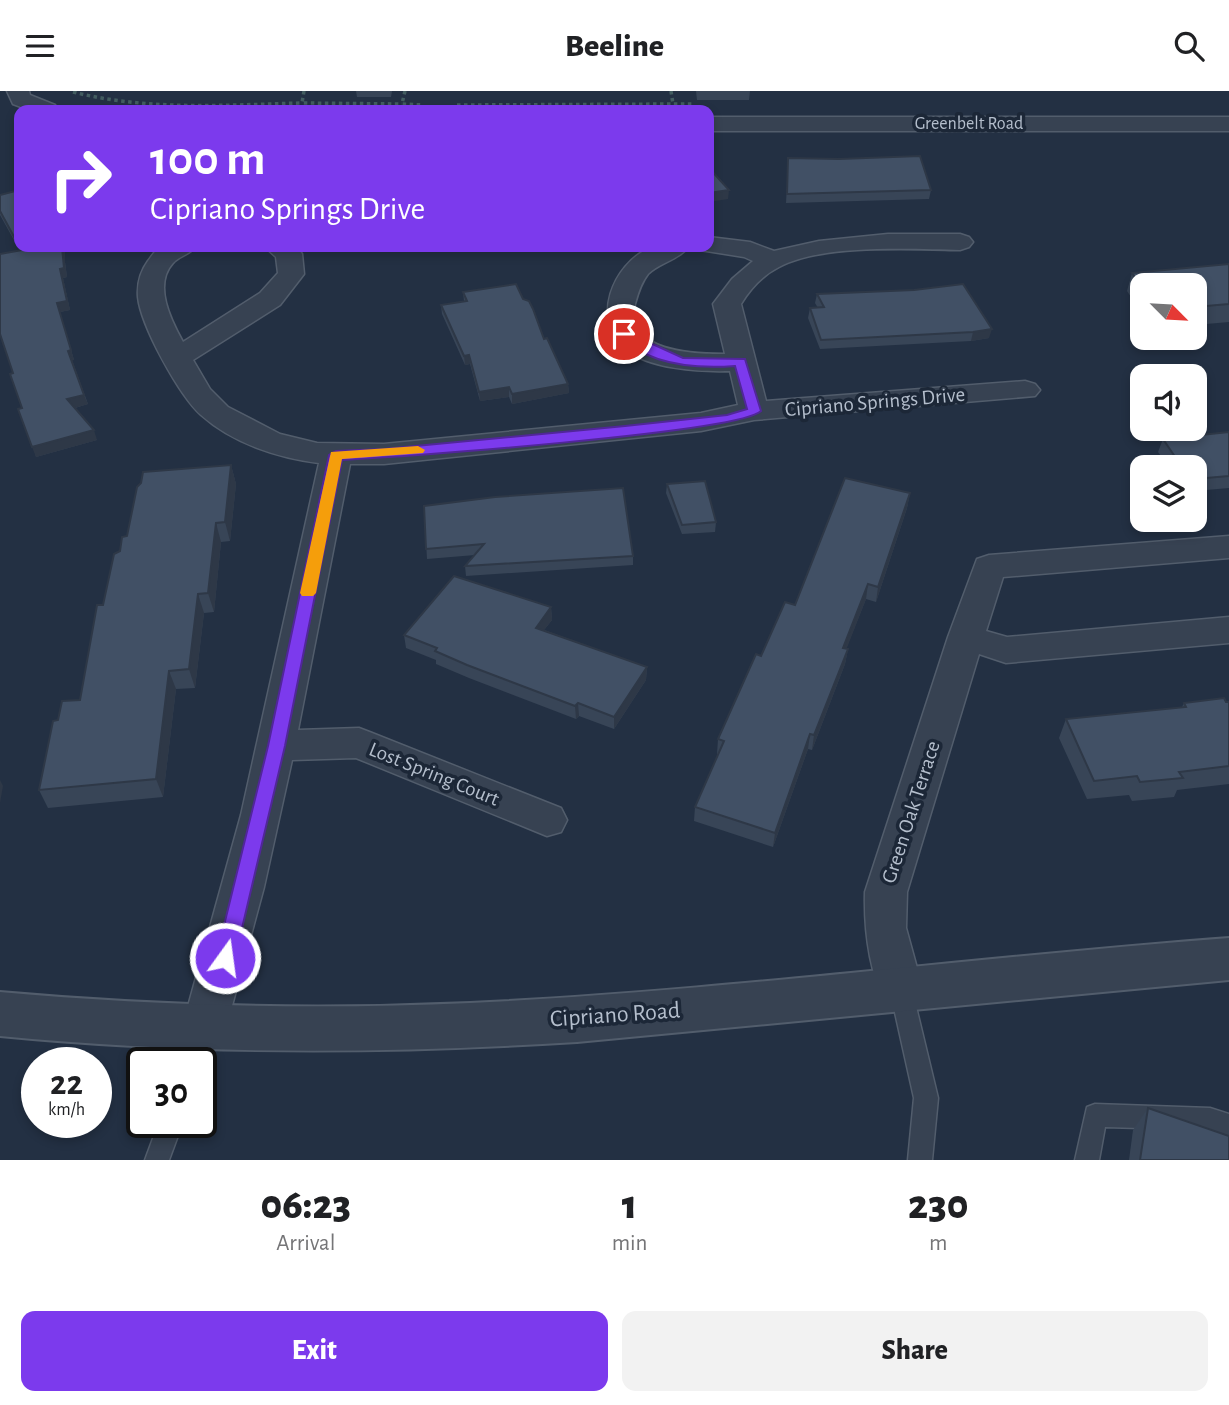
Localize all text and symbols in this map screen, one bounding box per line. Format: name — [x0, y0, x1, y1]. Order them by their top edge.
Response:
icon: menu — [21, 27, 59, 65]
icon: search — [1170, 27, 1208, 65]
text: Beeline — [565, 30, 664, 62]
street label: Greenbelt Road — [915, 115, 1023, 133]
icon: right — [35, 133, 126, 224]
text: 100 m — [150, 135, 266, 184]
text: Cipriano Springs Drive — [150, 193, 425, 225]
north arrow — [1130, 273, 1208, 350]
map controls — [1130, 273, 1207, 532]
pin — [594, 304, 654, 364]
icon: arrive — [605, 315, 643, 353]
button: sound — [1130, 364, 1207, 441]
street label: Cipriano Springs Drive — [784, 384, 966, 420]
button: layers — [1130, 455, 1207, 532]
street label: Lost Spring Court — [366, 738, 502, 810]
street label: Green Oak Terrace — [878, 738, 944, 886]
position arrow — [188, 921, 262, 995]
street label: Cipriano Road — [549, 998, 681, 1032]
speed limit sign: 30 — [126, 1047, 217, 1138]
text: 22 — [50, 1066, 83, 1101]
text: km/h — [48, 1101, 85, 1119]
text: 06:23 — [261, 1184, 351, 1226]
text: 1 — [622, 1184, 637, 1226]
text: 230 — [908, 1184, 968, 1226]
text: Arrival — [276, 1232, 335, 1255]
text: min — [612, 1232, 647, 1255]
text: m — [929, 1232, 947, 1255]
button: Exit — [21, 1311, 608, 1391]
button: Share — [622, 1311, 1208, 1391]

